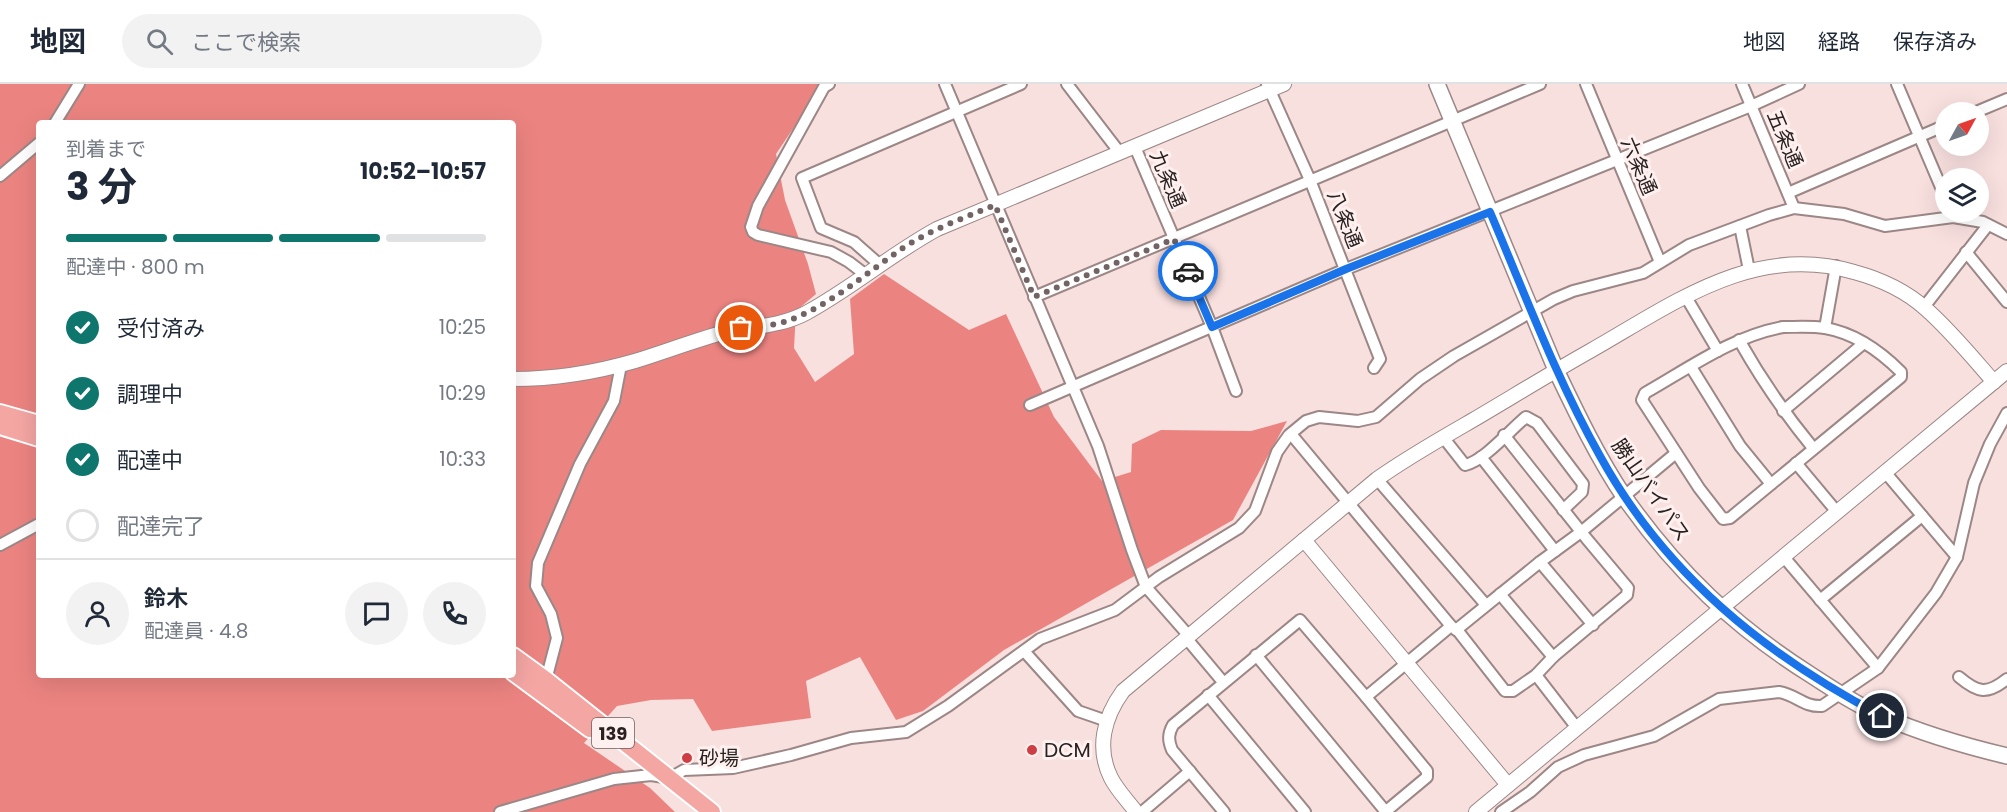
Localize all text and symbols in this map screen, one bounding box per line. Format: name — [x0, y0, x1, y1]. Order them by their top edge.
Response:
search box — [122, 14, 542, 68]
text: 地図 — [30, 22, 86, 61]
icon: search — [143, 25, 176, 58]
text: ここで検索 — [191, 27, 301, 58]
text: 地図 — [1743, 27, 1785, 56]
text: 経路 — [1818, 27, 1860, 56]
text: 保存済み — [1893, 27, 1977, 56]
north arrow — [1935, 102, 1989, 156]
map controls — [1935, 102, 1989, 222]
street label: 五条通 — [1760, 106, 1810, 172]
street label: 六条通 — [1614, 133, 1664, 199]
text: 到着まで — [66, 135, 146, 163]
street label: 九条通 — [1143, 146, 1193, 212]
text: 10:52–10:57 — [360, 156, 486, 187]
text: 3 分 — [66, 159, 137, 214]
button: layers — [1935, 168, 1989, 222]
street label: 八条通 — [1321, 186, 1369, 252]
courier — [1158, 241, 1218, 301]
text: 配達中 · 800 m — [66, 253, 205, 281]
icon: car — [1172, 255, 1205, 288]
pin — [715, 302, 766, 353]
icon: check — [66, 311, 99, 344]
icon: bag — [724, 311, 757, 344]
text: 受付済み — [117, 313, 205, 344]
text: 10:25 — [439, 313, 486, 341]
icon: check — [66, 377, 99, 410]
text: 調理中 — [117, 379, 183, 410]
text: 10:29 — [439, 379, 486, 407]
street label: 勝山バイパス — [1605, 433, 1697, 547]
icon: check — [66, 443, 99, 476]
text: 配達中 — [117, 445, 183, 476]
text: 10:33 — [439, 445, 486, 473]
text: 配達完了 — [117, 511, 205, 542]
button: person — [66, 582, 129, 645]
button: chat — [345, 582, 408, 645]
button: phone — [423, 582, 486, 645]
text: 鈴木 — [144, 583, 188, 614]
text: 配達員 · 4.8 — [144, 617, 248, 645]
pin — [1856, 690, 1907, 741]
icon: home — [1865, 699, 1898, 732]
road number: 139 — [592, 718, 634, 748]
place label: DCM — [1044, 736, 1091, 764]
marker: DCM — [1025, 743, 1039, 757]
place label: 砂場 — [699, 744, 739, 772]
marker: 砂場 — [680, 751, 694, 765]

